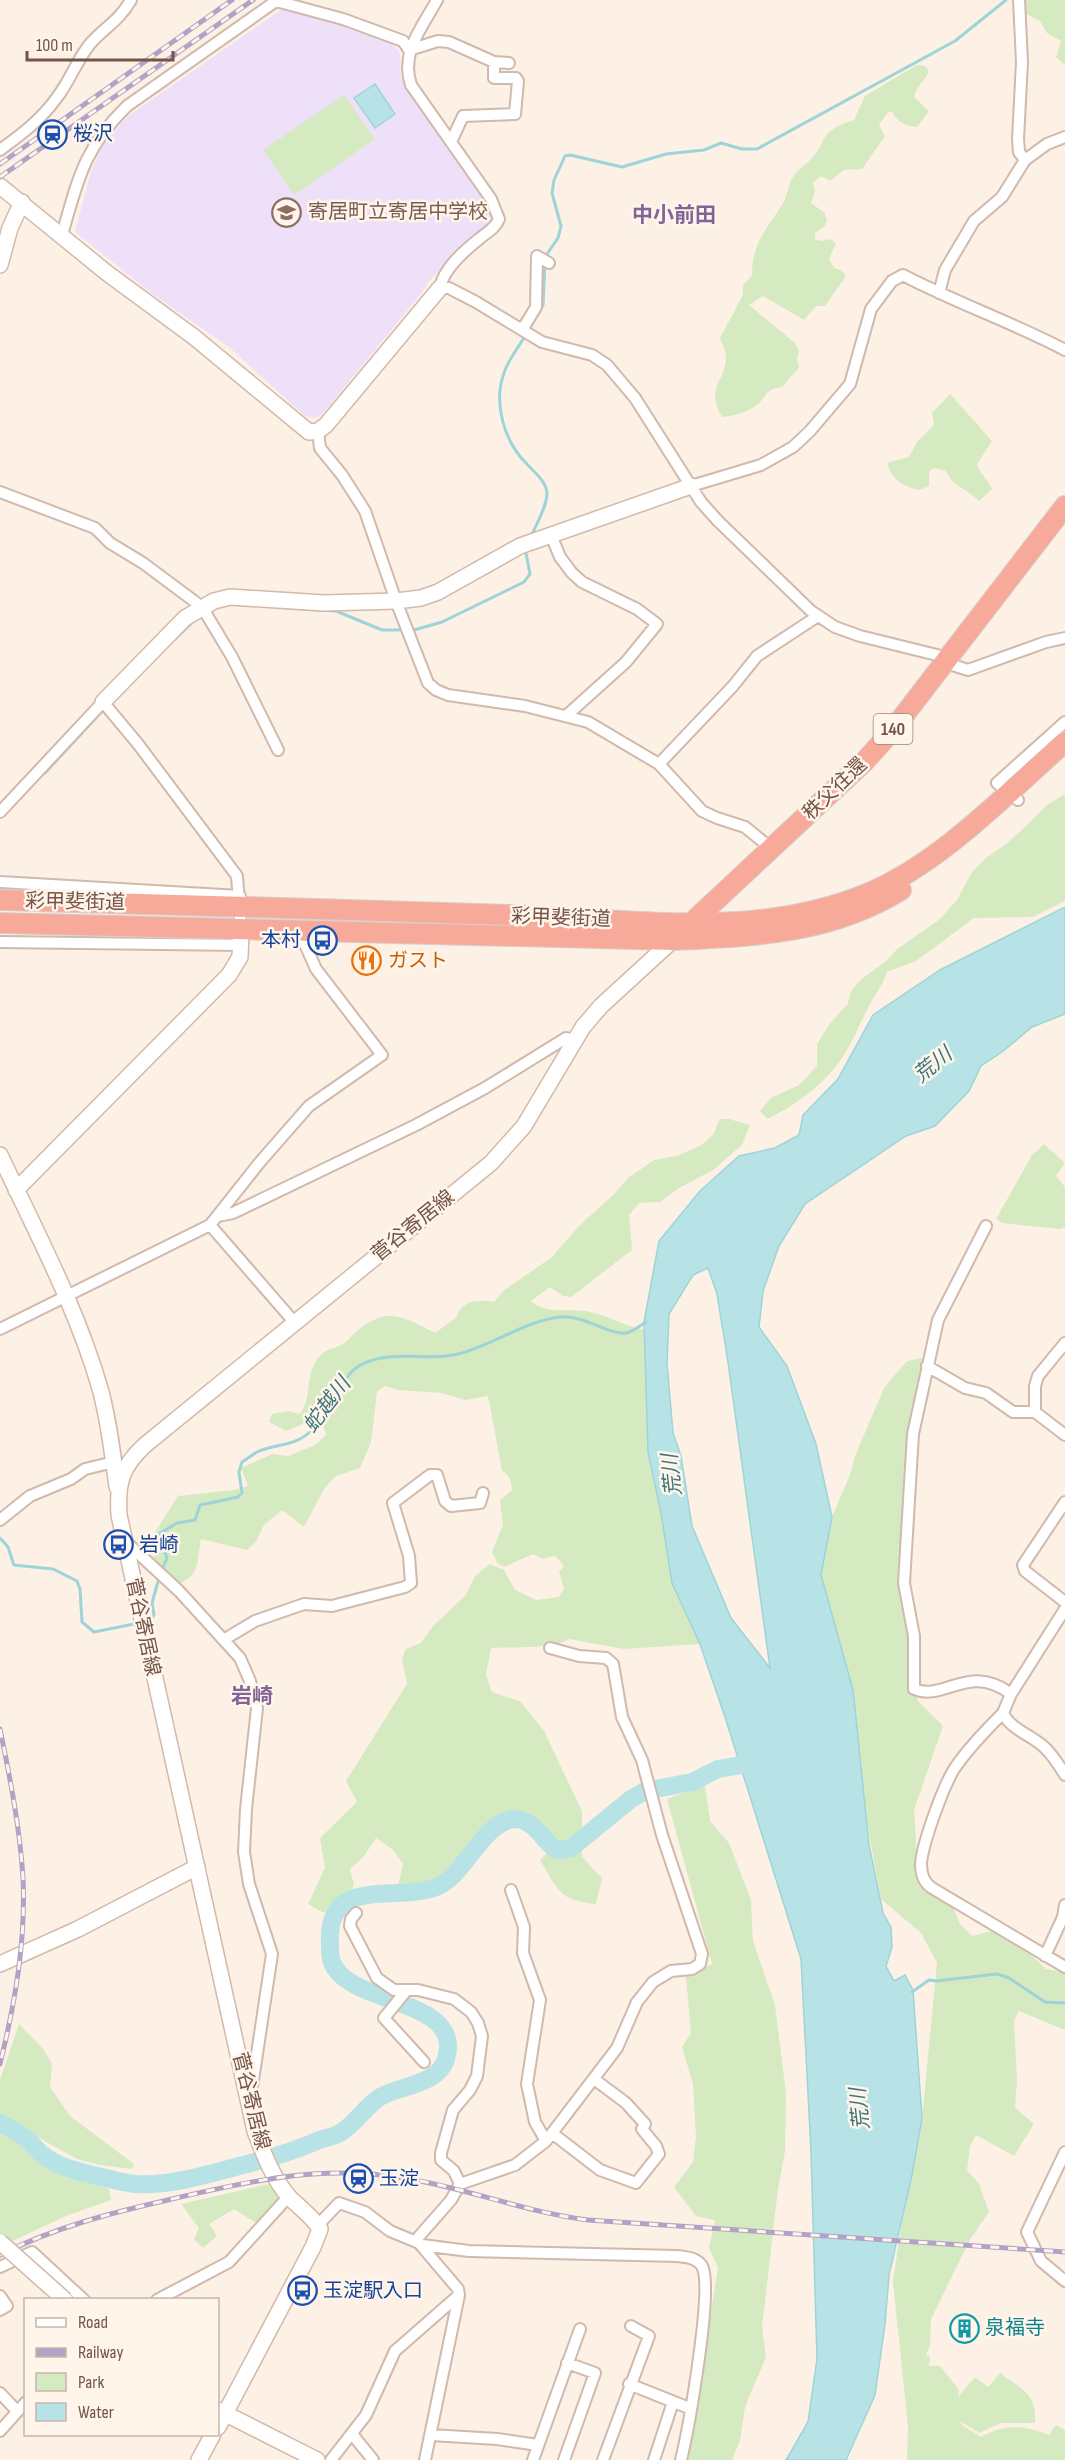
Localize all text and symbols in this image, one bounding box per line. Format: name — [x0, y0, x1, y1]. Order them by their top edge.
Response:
scale bar — [27, 24, 172, 62]
text: 100 m — [36, 35, 73, 56]
station icon: 桜沢 — [36, 118, 68, 150]
place label: 桜沢 — [73, 122, 113, 146]
school or university icon: 寄居町立寄居中学校 — [271, 196, 303, 228]
place label: 寄居町立寄居中学校 — [308, 200, 488, 224]
district label: 中小前田 — [632, 203, 716, 228]
road number: 140 — [874, 714, 912, 744]
street label: 秩父往還 — [798, 753, 872, 825]
street label: 彩甲斐街道 — [25, 889, 125, 915]
street label: 彩甲斐街道 — [511, 904, 611, 932]
bus stop icon: 本村 — [306, 924, 338, 956]
place label: 本村 — [261, 928, 301, 952]
restaurant icon: ガスト — [351, 945, 383, 977]
place label: ガスト — [388, 949, 448, 973]
water label: 荒川 — [909, 1041, 959, 1088]
street label: 菅谷寄居線 — [367, 1185, 459, 1267]
water label: 蛇越川 — [298, 1371, 357, 1438]
water label: 荒川 — [657, 1451, 687, 1497]
bus stop icon: 岩崎 — [102, 1529, 134, 1561]
place label: 岩崎 — [139, 1533, 179, 1557]
street label: 菅谷寄居線 — [121, 1576, 165, 1678]
district label: 岩崎 — [231, 1684, 273, 1709]
street label: 菅谷寄居線 — [227, 2050, 275, 2152]
water label: 荒川 — [845, 2085, 875, 2131]
station icon: 玉淀 — [342, 2163, 374, 2195]
place label: 玉淀 — [379, 2167, 419, 2191]
bus stop icon: 玉淀駅入口 — [286, 2275, 318, 2307]
place label: 玉淀駅入口 — [323, 2279, 423, 2303]
legend — [24, 2298, 219, 2436]
text: Road — [78, 2312, 108, 2333]
building icon: 泉福寺 — [948, 2312, 980, 2344]
place label: 泉福寺 — [985, 2316, 1045, 2340]
text: Railway — [78, 2342, 123, 2363]
text: Park — [78, 2372, 104, 2393]
text: Water — [78, 2402, 114, 2423]

